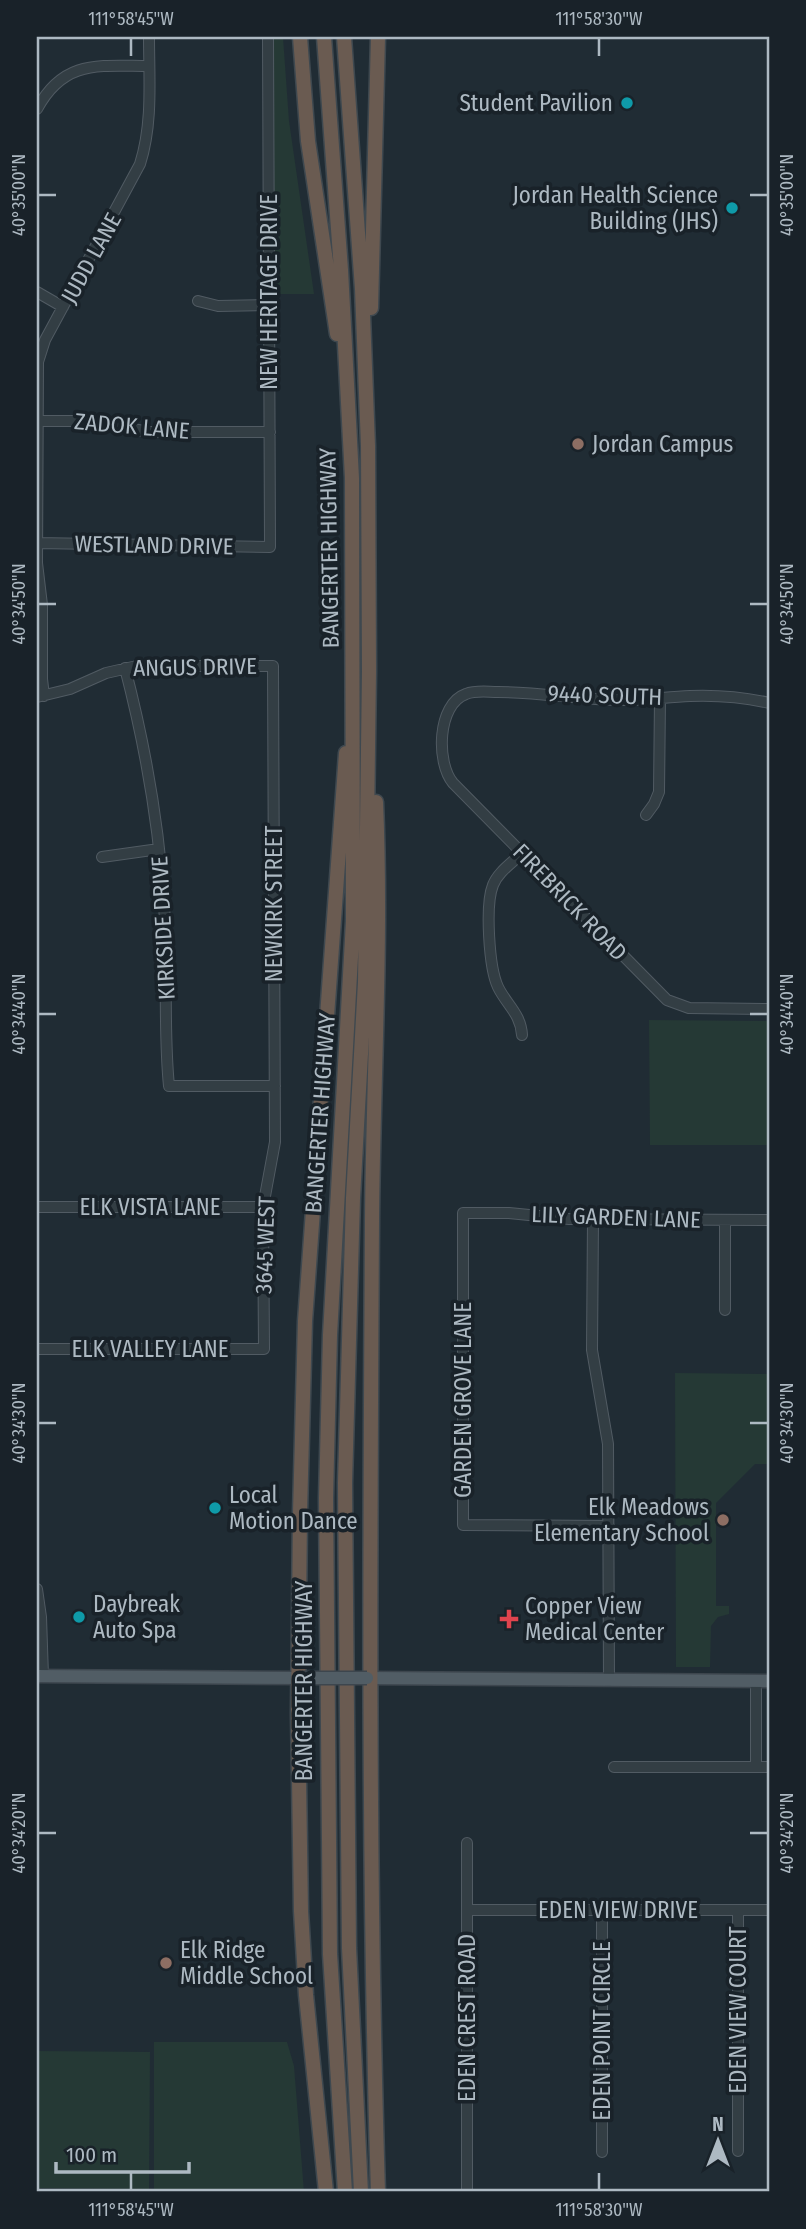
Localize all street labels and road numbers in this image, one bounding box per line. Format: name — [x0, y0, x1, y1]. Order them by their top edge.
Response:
street label: NEW HERITAGE DRIVE — [255, 194, 283, 390]
street label: JUDD LANE — [55, 208, 127, 308]
street label: ZADOK LANE — [73, 407, 191, 445]
street label: BANGERTER HIGHWAY — [313, 447, 345, 649]
street label: WESTLAND DRIVE — [74, 530, 234, 560]
street label: ANGUS DRIVE — [133, 652, 257, 682]
street label: 9440 SOUTH — [547, 679, 663, 711]
street label: NEWKIRK STREET — [260, 825, 288, 982]
street label: FIREBRICK ROAD — [507, 838, 633, 966]
street label: KIRKSIDE DRIVE — [145, 855, 181, 1001]
street label: BANGERTER HIGHWAY — [299, 1011, 341, 1214]
street label: ELK VISTA LANE — [79, 1193, 221, 1221]
street label: 3645 WEST — [249, 1195, 281, 1294]
street label: LILY GARDEN LANE — [531, 1200, 701, 1234]
street label: GARDEN GROVE LANE — [449, 1302, 477, 1498]
street label: ELK VALLEY LANE — [72, 1335, 228, 1363]
street label: BANGERTER HIGHWAY — [290, 1580, 318, 1781]
street label: EDEN VIEW DRIVE — [538, 1896, 698, 1924]
street label: EDEN VIEW COURT — [724, 1926, 752, 2094]
street label: EDEN CREST ROAD — [453, 1934, 481, 2102]
street label: EDEN POINT CIRCLE — [588, 1941, 616, 2121]

